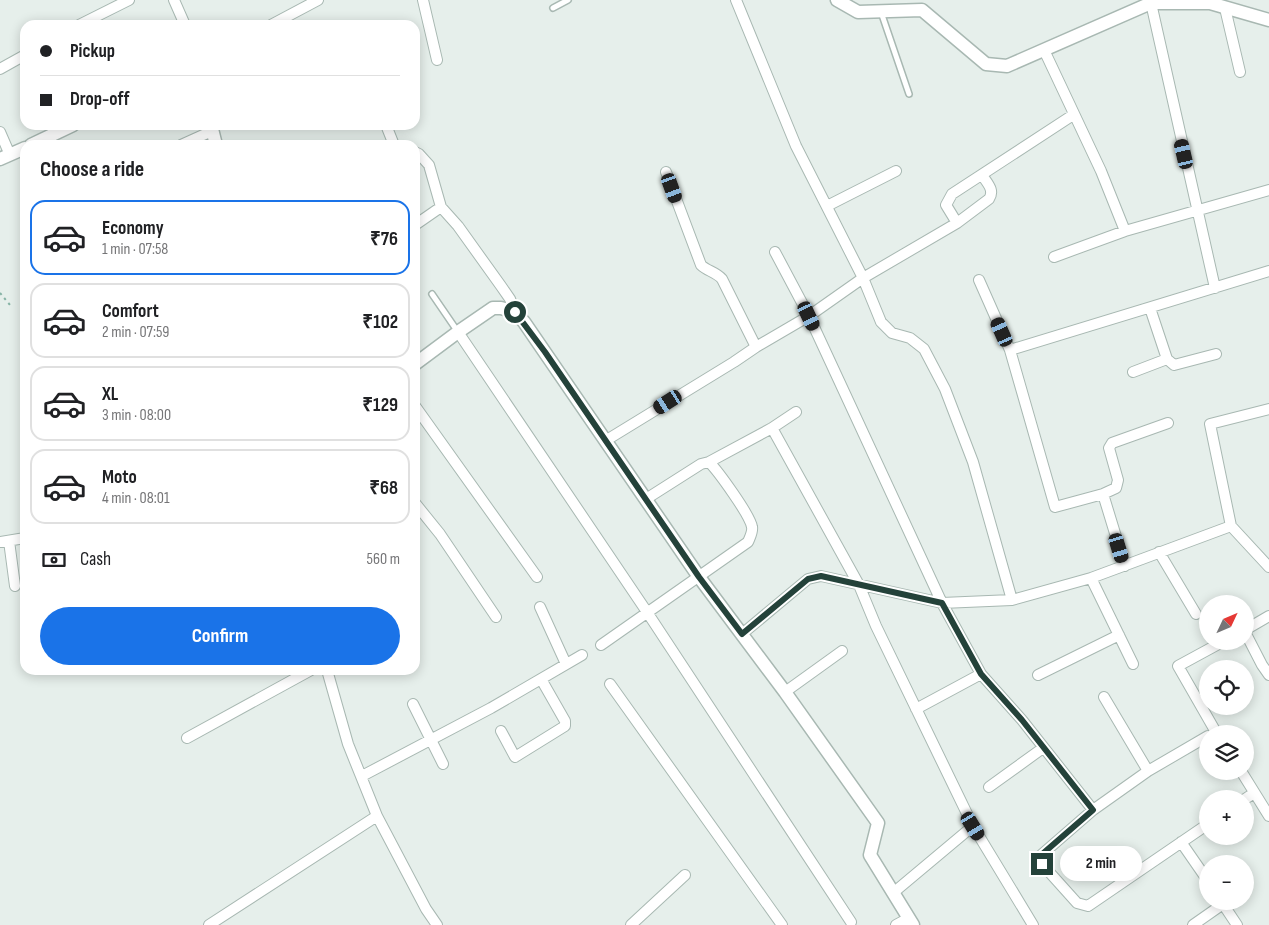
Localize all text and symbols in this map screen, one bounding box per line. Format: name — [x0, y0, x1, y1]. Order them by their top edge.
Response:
text: Pickup — [70, 40, 115, 63]
text: Drop-off — [70, 88, 130, 111]
car — [1173, 138, 1194, 170]
text: Choose a ride — [40, 156, 144, 183]
car — [659, 171, 684, 205]
icon: car — [42, 215, 87, 260]
text: Economy — [102, 217, 164, 240]
text: ₹76 — [370, 228, 398, 251]
text: 1 min · 07:58 — [102, 240, 168, 259]
icon: car — [42, 298, 87, 343]
car — [795, 299, 822, 333]
text: Comfort — [102, 300, 159, 323]
route start — [504, 301, 526, 323]
text: ₹102 — [362, 311, 398, 334]
car — [989, 315, 1014, 349]
text: 2 min · 07:59 — [102, 323, 169, 342]
icon: car — [42, 381, 87, 426]
text: XL — [102, 383, 118, 406]
car — [651, 388, 684, 416]
text: ₹129 — [362, 394, 398, 417]
text: 3 min · 08:00 — [102, 406, 171, 425]
icon: car — [42, 464, 87, 509]
text: Moto — [102, 466, 137, 489]
text: ₹68 — [369, 477, 398, 500]
text: 4 min · 08:01 — [102, 489, 170, 508]
car — [1107, 531, 1130, 565]
icon: cash — [40, 546, 68, 574]
text: Cash — [80, 548, 111, 571]
text: 560 m — [367, 550, 400, 569]
north arrow — [1199, 595, 1254, 650]
map controls — [1199, 595, 1254, 910]
button: Confirm — [40, 607, 400, 665]
button: locate — [1199, 660, 1254, 715]
button: layers — [1199, 725, 1254, 780]
button: + — [1199, 790, 1254, 845]
car — [958, 809, 987, 843]
callout: 2 min — [1060, 846, 1142, 882]
route end — [1031, 853, 1053, 875]
text: 2 min — [1086, 854, 1116, 873]
button: − — [1199, 855, 1254, 910]

